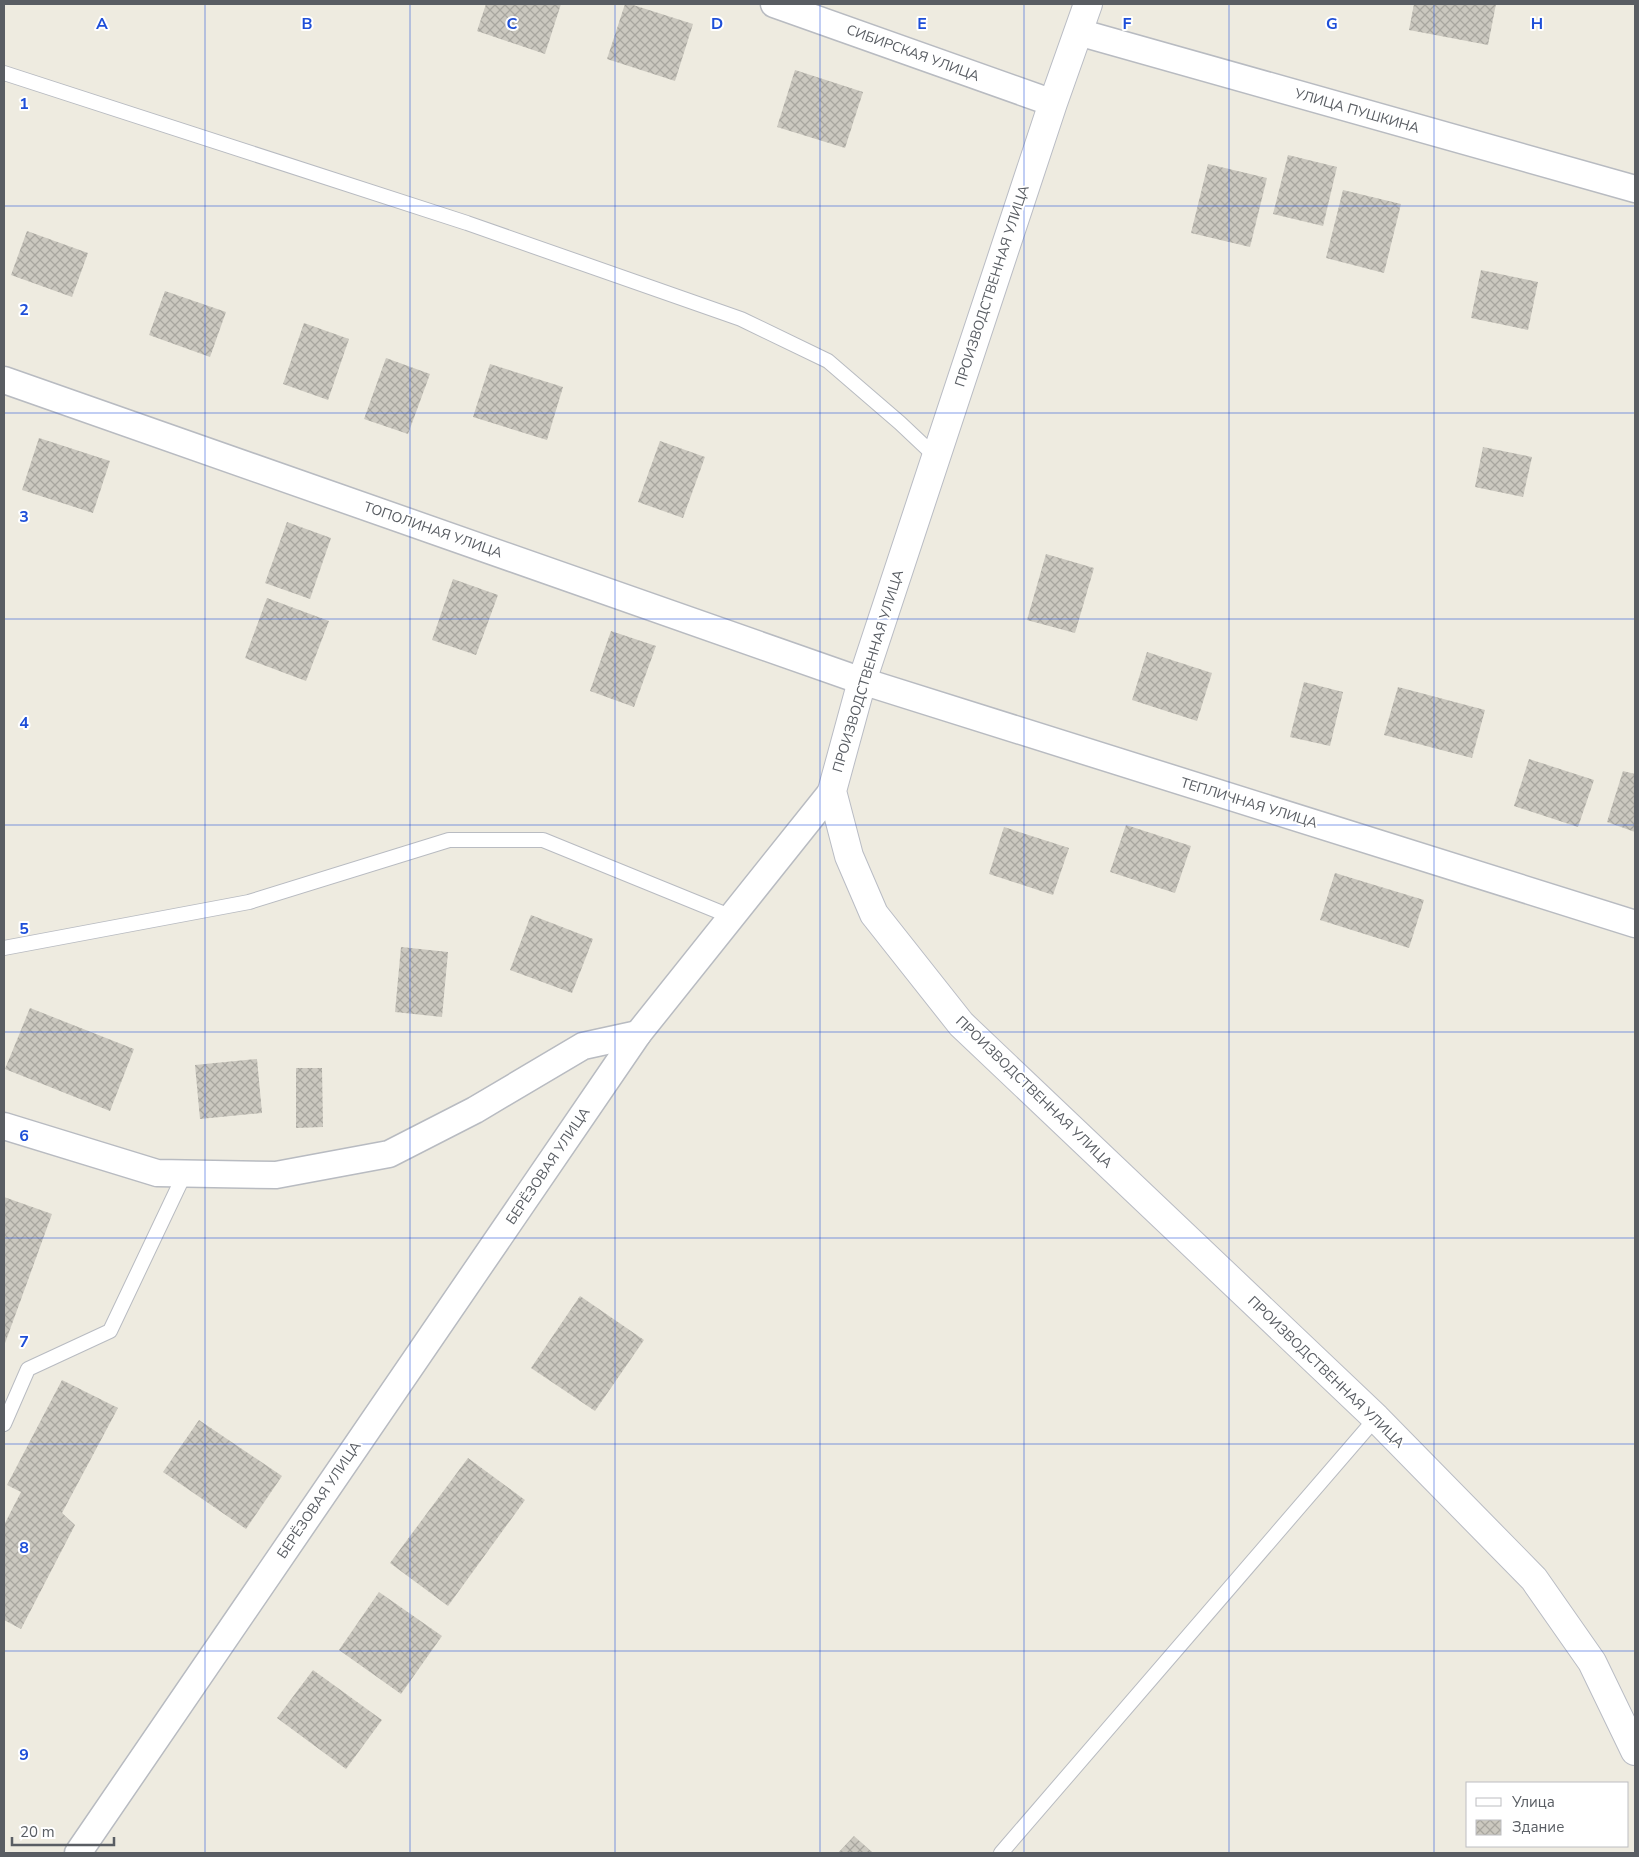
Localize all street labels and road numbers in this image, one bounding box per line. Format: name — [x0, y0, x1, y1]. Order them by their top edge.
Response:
street label: СИБИРСКАЯ УЛИЦА — [844, 20, 982, 86]
street label: УЛИЦА ПУШКИНА — [1291, 84, 1422, 138]
street label: ПРОИЗВОДСТВЕННАЯ УЛИЦА — [950, 183, 1034, 389]
street label: ТОПОЛИНАЯ УЛИЦА — [361, 497, 505, 563]
street label: ПРОИЗВОДСТВЕННАЯ УЛИЦА — [828, 567, 908, 775]
street label: ТЕПЛИЧНАЯ УЛИЦА — [1178, 773, 1320, 833]
street label: ПРОИЗВОДСТВЕННАЯ УЛИЦА — [951, 1012, 1117, 1172]
street label: БЕРЁЗОВАЯ УЛИЦА — [502, 1104, 594, 1228]
street label: ПРОИЗВОДСТВЕННАЯ УЛИЦА — [1243, 1292, 1409, 1452]
street label: БЕРЁЗОВАЯ УЛИЦА — [273, 1438, 365, 1562]

